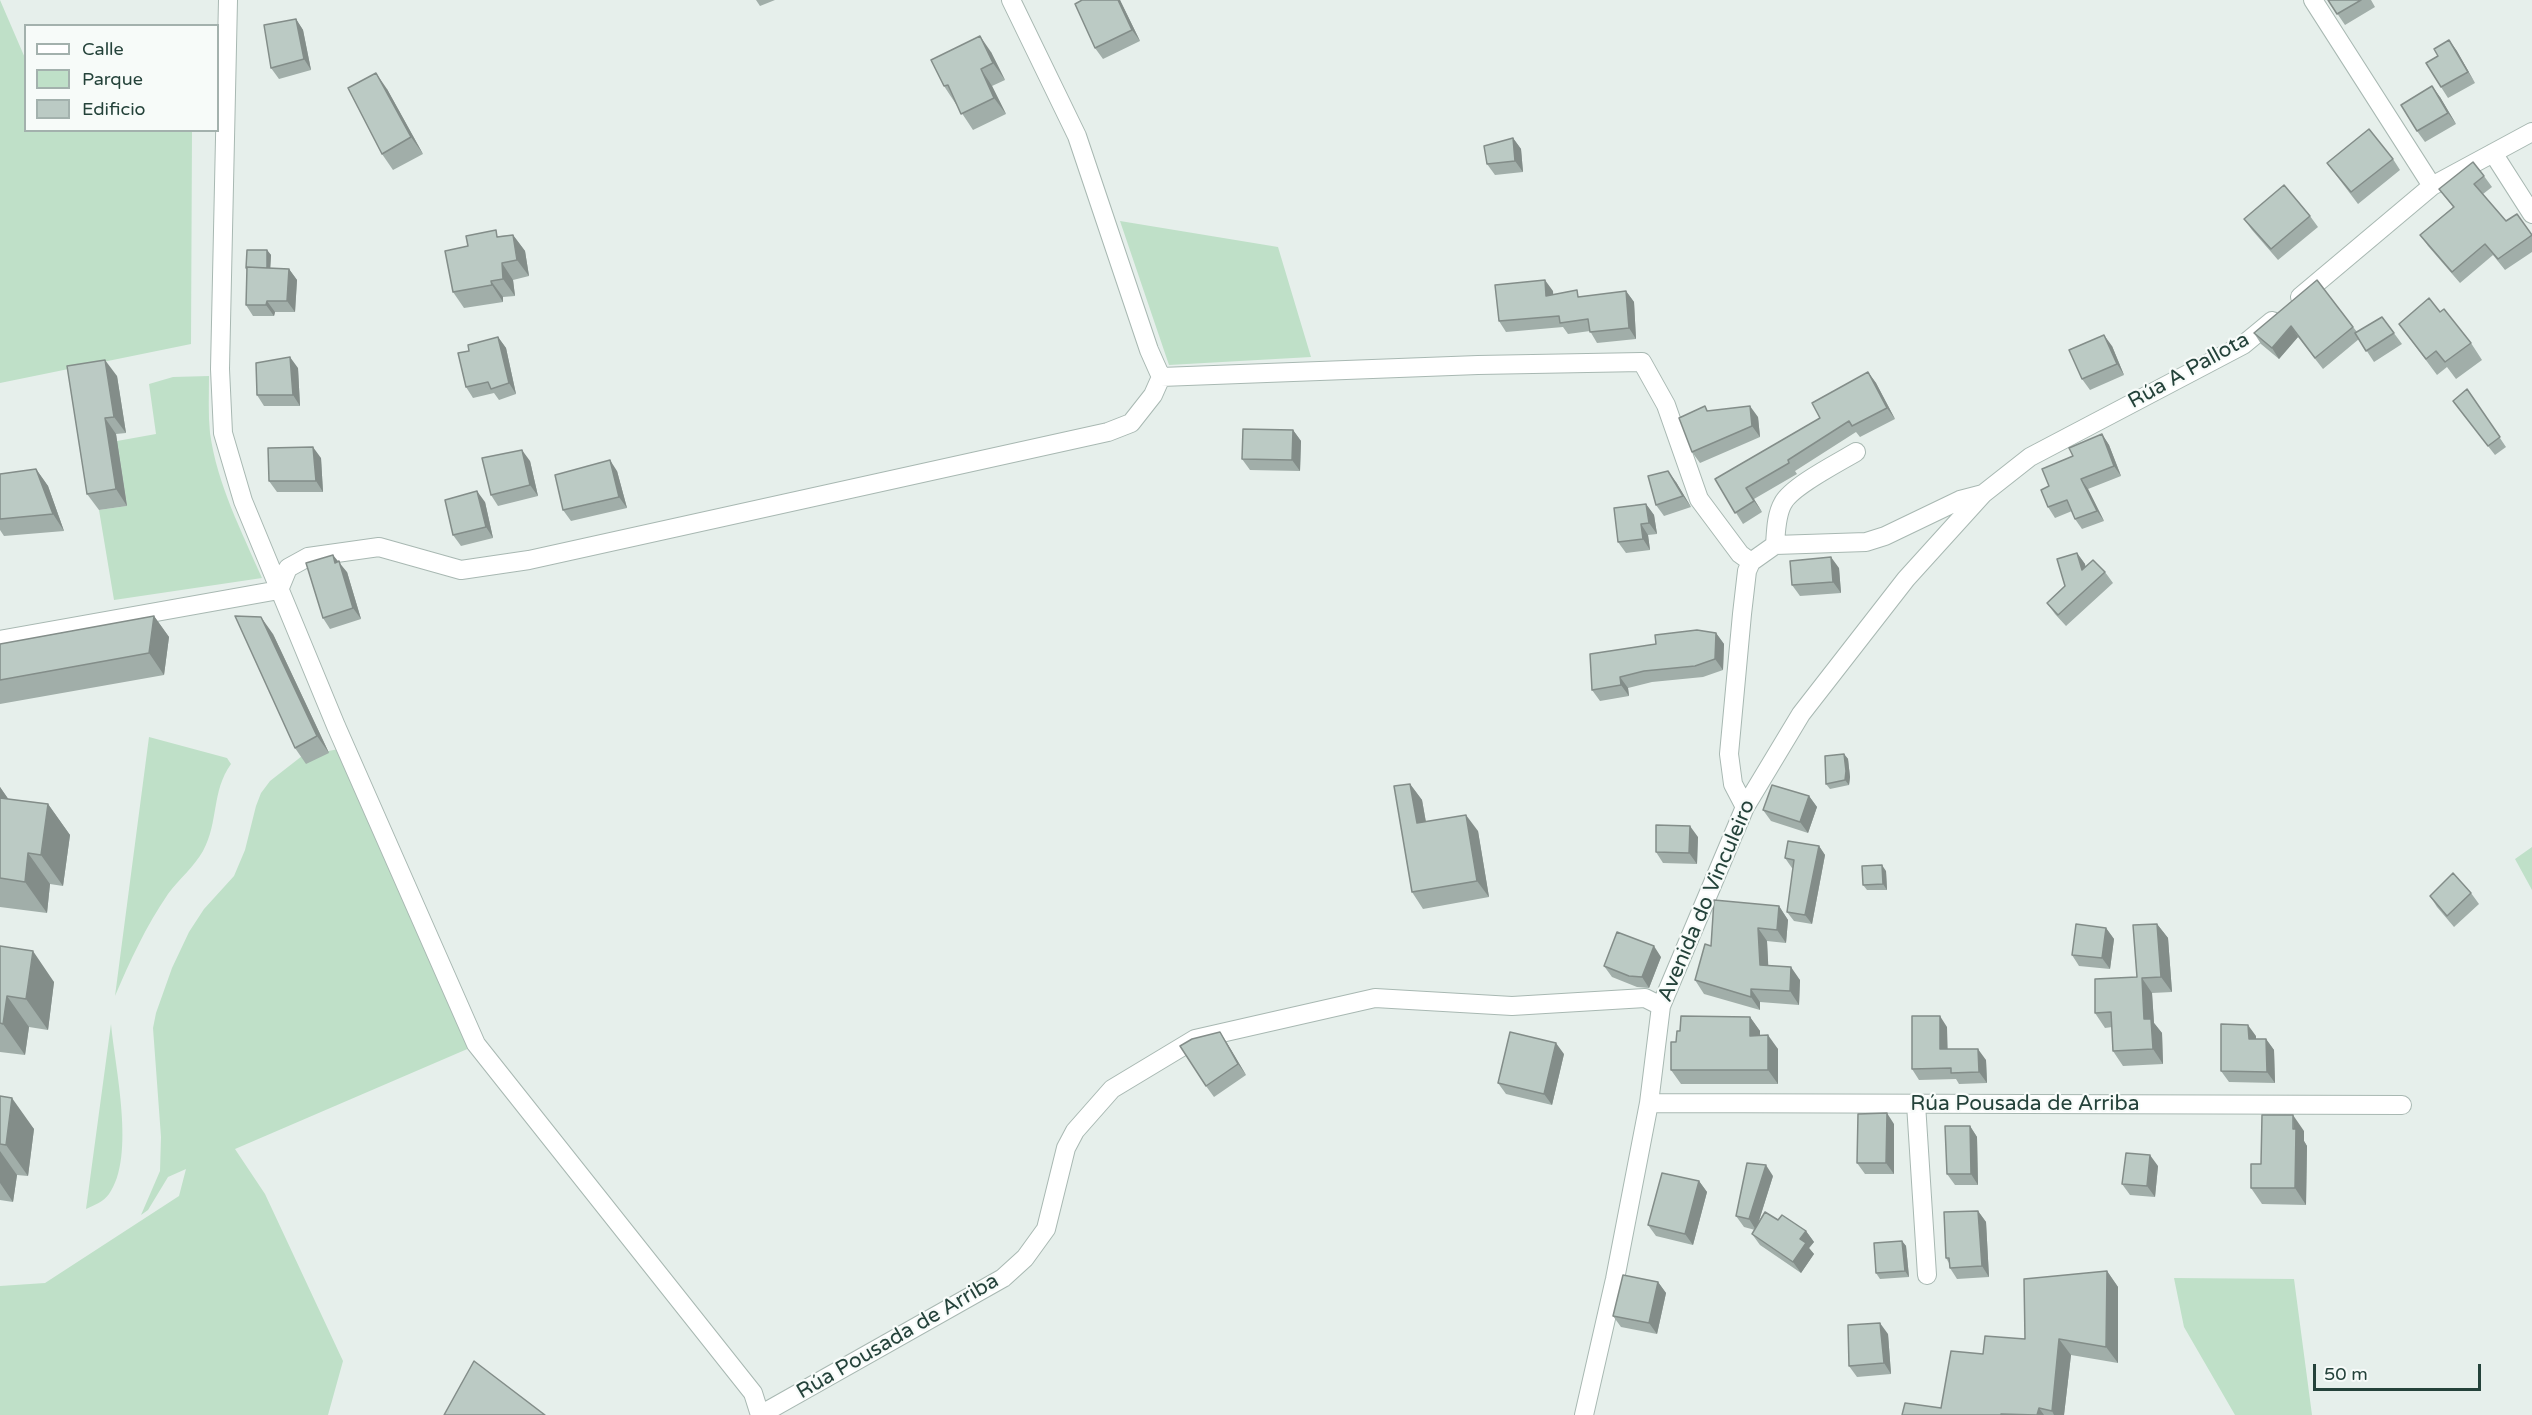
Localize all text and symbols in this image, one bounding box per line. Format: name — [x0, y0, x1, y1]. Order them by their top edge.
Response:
legend — [24, 24, 219, 132]
text: Calle — [82, 38, 124, 60]
text: Parque — [82, 68, 143, 90]
text: Edificio — [82, 98, 146, 120]
street label: Rúa A Pallota — [2124, 327, 2254, 415]
street label: Avenida do Vinculeiro — [1653, 796, 1761, 1006]
street label: Rúa Pousada de Arriba — [1910, 1091, 2140, 1117]
street label: Rúa Pousada de Arriba — [792, 1269, 1004, 1405]
scale bar — [2316, 1352, 2484, 1390]
text: 50 m — [2324, 1363, 2368, 1385]

